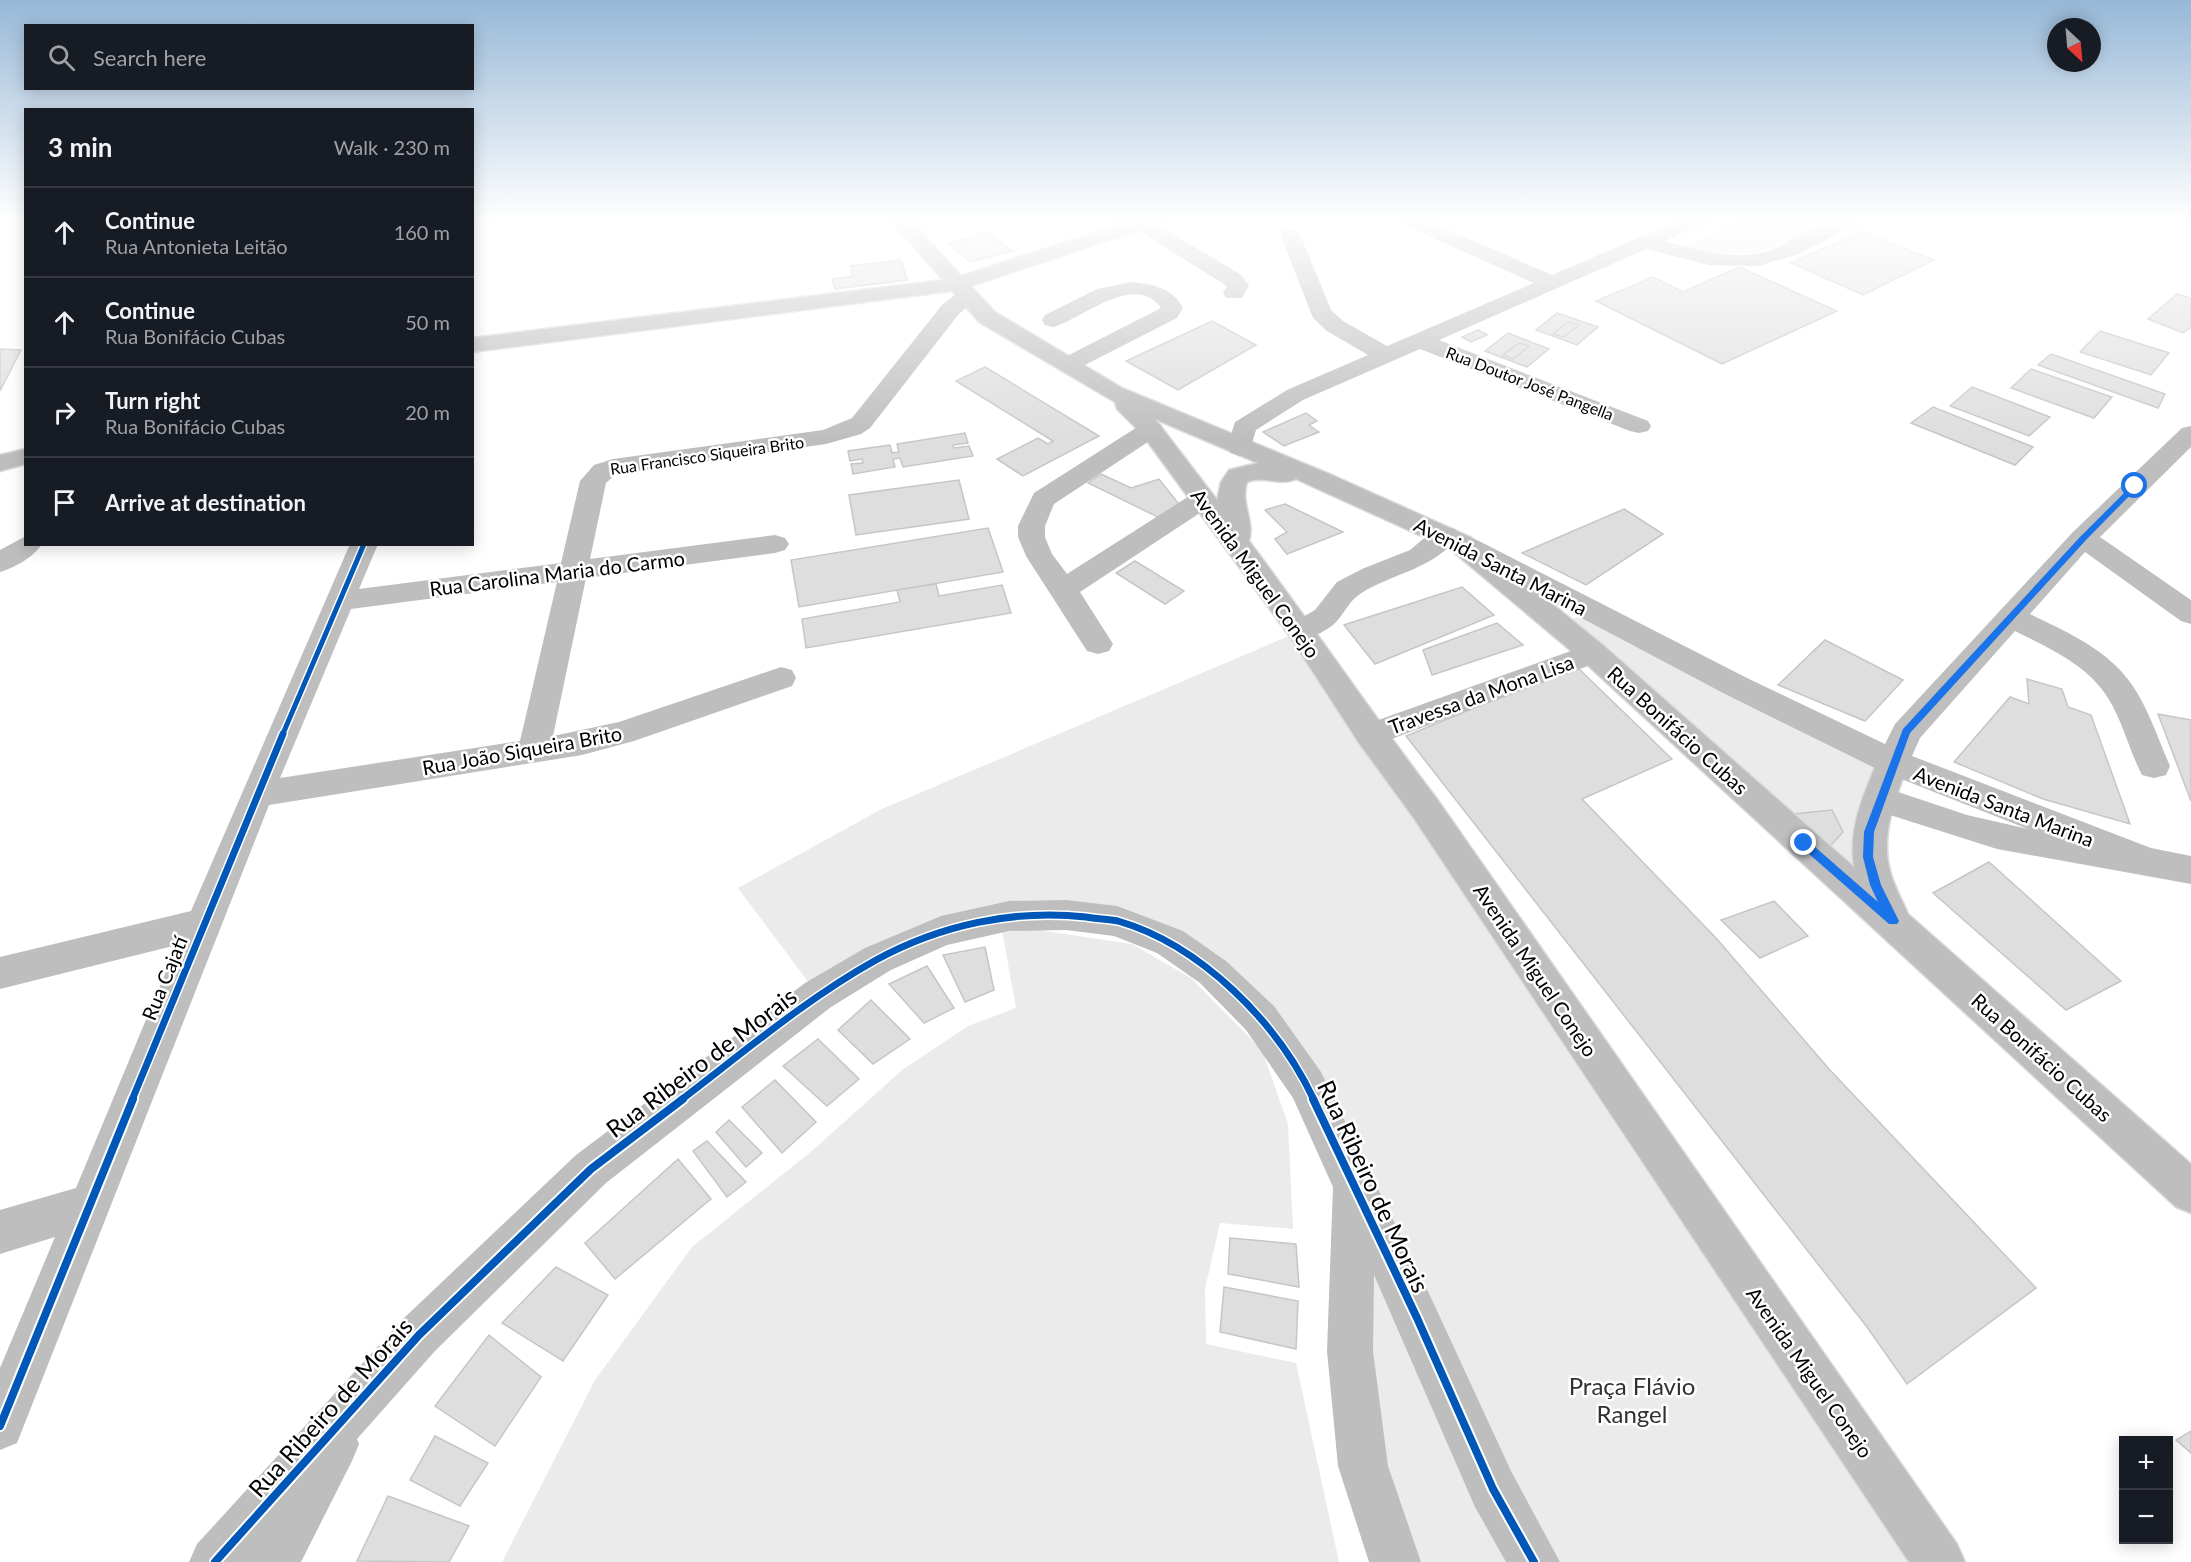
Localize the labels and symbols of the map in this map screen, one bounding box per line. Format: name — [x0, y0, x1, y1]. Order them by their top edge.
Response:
north arrow — [2047, 18, 2101, 72]
street label: Rua Doutor José Pangella — [1444, 342, 1616, 424]
street label: Rua Francisco Siqueira Brito — [609, 432, 805, 478]
route start — [2121, 472, 2147, 498]
street label: Avenida Miguel Conejo — [1187, 484, 1325, 662]
street label: Avenida Santa Marina — [1411, 512, 1591, 620]
street label: Rua Carolina Maria do Carmo — [428, 545, 686, 601]
street label: Travessa da Mona Lisa — [1385, 649, 1577, 739]
street label: Rua Bonifácio Cubas — [1603, 661, 1753, 799]
street label: Rua João Siqueira Brito — [420, 721, 624, 779]
street label: Avenida Santa Marina — [1911, 761, 2097, 851]
route end — [1790, 829, 1816, 855]
street label: Avenida Miguel Conejo — [1469, 879, 1603, 1061]
street label: Rua Cajatí — [136, 932, 192, 1024]
street label: Rua Ribeiro de Morais — [600, 981, 802, 1143]
street label: Rua Bonifácio Cubas — [1967, 988, 2117, 1126]
street label: Rua Ribeiro de Morais — [1312, 1075, 1436, 1297]
street label: Avenida Miguel Conejo — [1742, 1282, 1878, 1462]
street label: Rua Ribeiro de Morais — [242, 1311, 418, 1503]
park label: Praça Flávio Rangel — [1569, 1371, 1695, 1428]

